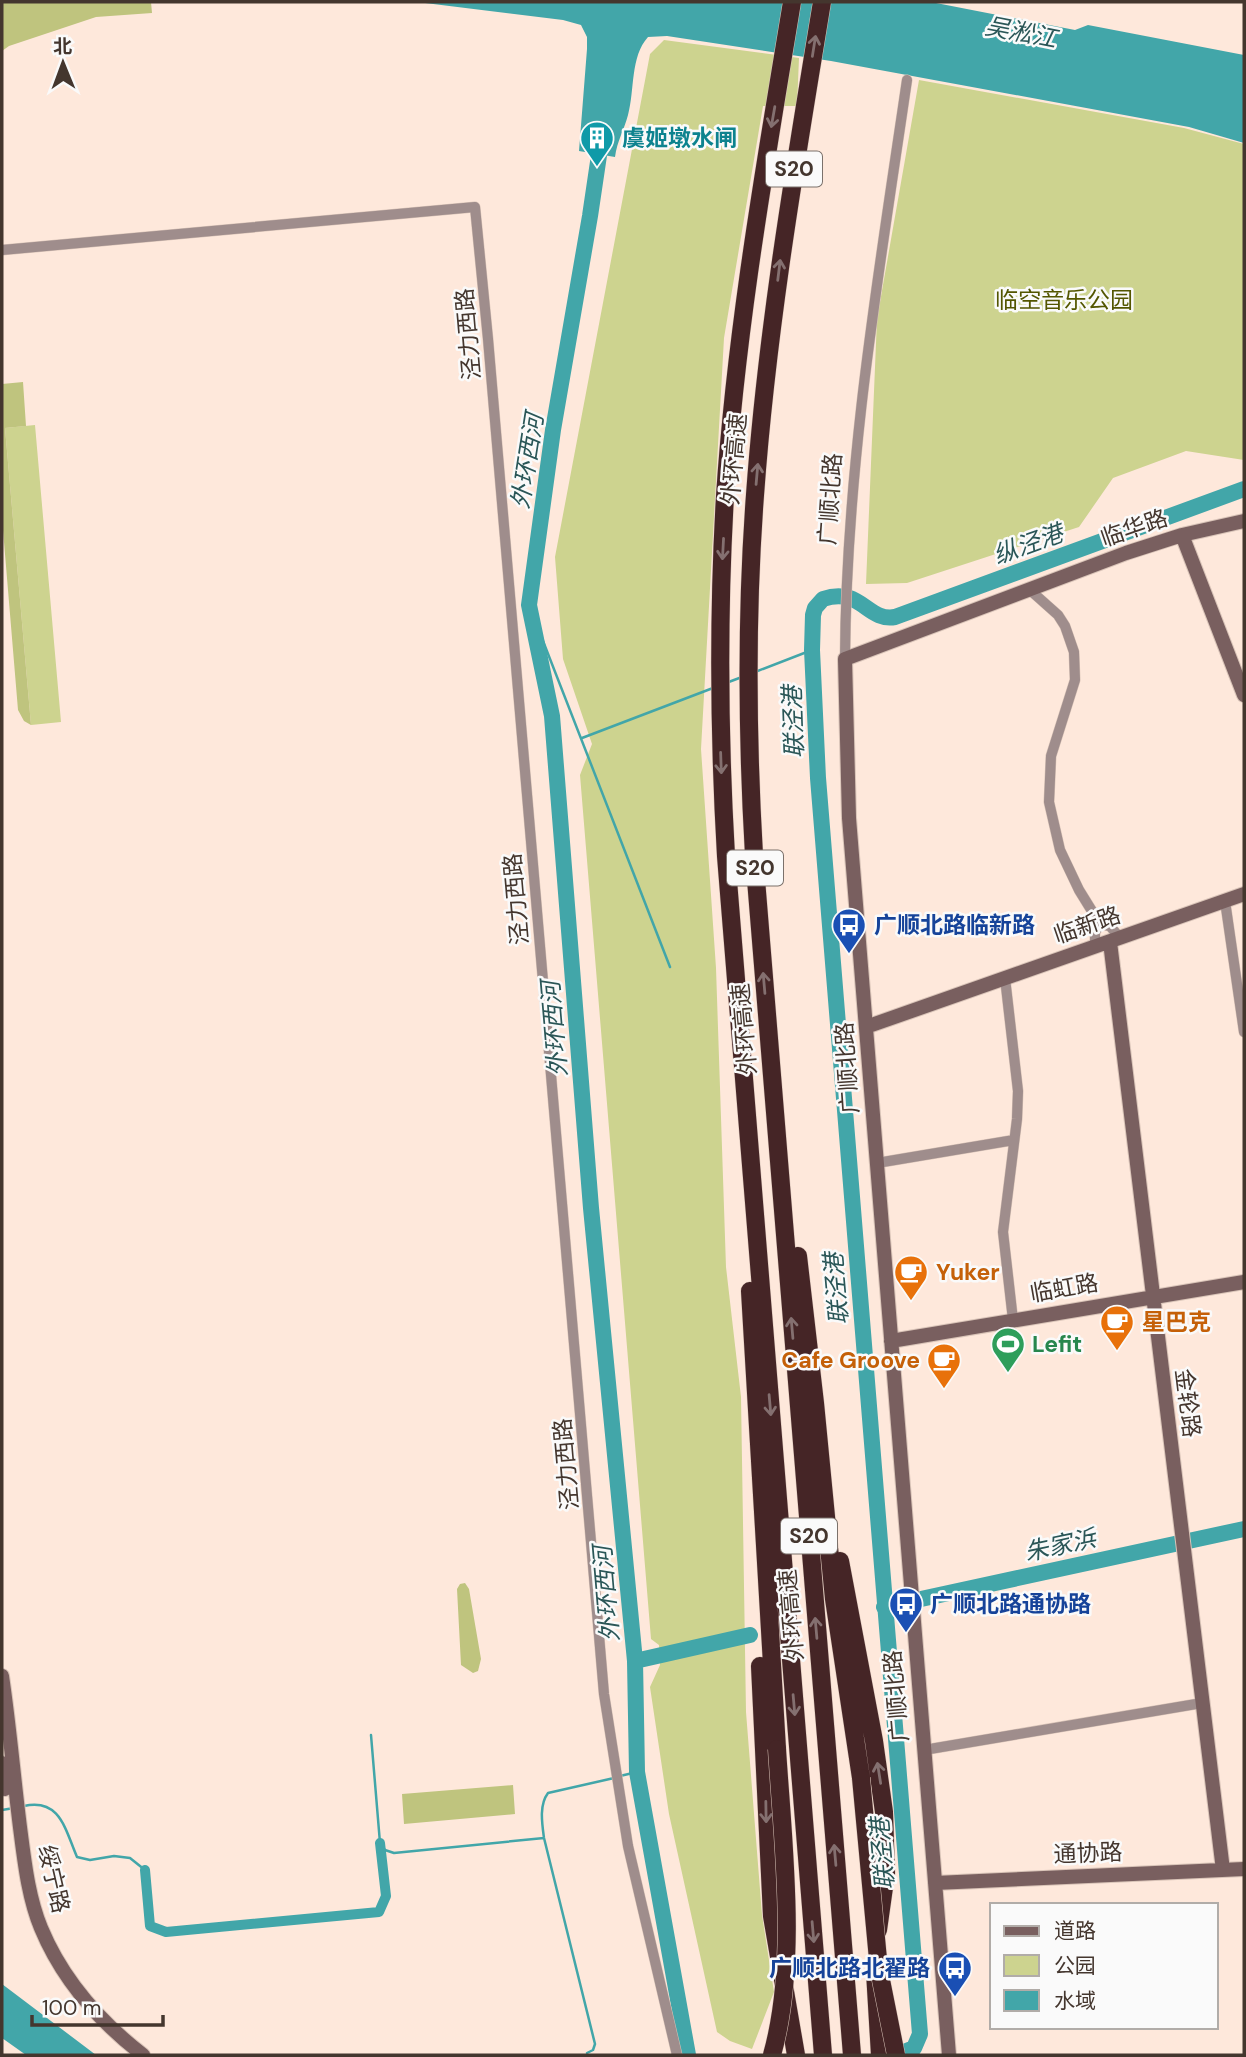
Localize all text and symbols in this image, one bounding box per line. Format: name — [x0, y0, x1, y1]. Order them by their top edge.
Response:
water label: 吴淞江 — [983, 10, 1062, 55]
north arrow — [28, 28, 98, 98]
text: 北 — [53, 34, 72, 59]
one-way arrow — [808, 35, 821, 57]
one-way arrow — [766, 105, 779, 128]
building icon: 虞姬墩水闸 — [578, 119, 616, 168]
place label: 虞姬墩水闸 — [622, 123, 737, 153]
road number: S20 — [766, 152, 822, 186]
one-way arrow — [772, 259, 785, 282]
park label: 临空音乐公园 — [995, 285, 1133, 315]
street label: 泾力西路 — [449, 287, 487, 381]
water label: 外环西河 — [504, 407, 550, 511]
street label: 外环高速 — [715, 412, 753, 506]
street label: 广顺北路 — [812, 452, 848, 546]
one-way arrow — [751, 464, 764, 486]
street label: 临华路 — [1096, 503, 1172, 553]
water label: 纵泾港 — [989, 516, 1070, 571]
one-way arrow — [716, 537, 729, 560]
water label: 联泾港 — [776, 682, 810, 759]
one-way arrow — [714, 751, 727, 774]
road number: S20 — [727, 850, 783, 886]
street label: 泾力西路 — [497, 852, 535, 946]
street label: 临新路 — [1049, 900, 1125, 950]
bus stop icon: 广顺北路临新路 — [830, 906, 868, 955]
place label: 广顺北路临新路 — [874, 910, 1035, 940]
one-way arrow — [757, 972, 770, 995]
water label: 外环西河 — [534, 976, 574, 1078]
street label: 外环高速 — [725, 982, 763, 1076]
street label: 广顺北路 — [829, 1021, 865, 1115]
water label: 联泾港 — [817, 1249, 855, 1326]
cafe icon: Yuker — [892, 1253, 930, 1302]
place label: Yuker — [936, 1257, 1000, 1287]
street label: 临虹路 — [1027, 1267, 1101, 1309]
cafe icon: 星巴克 — [1098, 1303, 1136, 1352]
place label: 星巴克 — [1142, 1307, 1211, 1337]
one-way arrow — [785, 1317, 798, 1340]
sports icon: Lefit — [989, 1325, 1027, 1374]
place label: Lefit — [1032, 1329, 1082, 1359]
cafe icon: Cafe Groove — [925, 1341, 963, 1390]
place label: Cafe Groove — [781, 1345, 920, 1375]
street label: 金轮路 — [1169, 1367, 1207, 1439]
one-way arrow — [764, 1393, 777, 1416]
street label: 泾力西路 — [547, 1417, 585, 1511]
road number: S20 — [781, 1518, 837, 1554]
water label: 朱家浜 — [1022, 1522, 1100, 1568]
water label: 外环西河 — [586, 1541, 626, 1643]
street label: 外环高速 — [772, 1568, 810, 1662]
bus stop icon: 广顺北路通协路 — [887, 1585, 925, 1634]
place label: 广顺北路通协路 — [930, 1589, 1091, 1619]
one-way arrow — [809, 1617, 822, 1640]
street label: 广顺北路 — [877, 1649, 915, 1743]
one-way arrow — [788, 1693, 801, 1716]
one-way arrow — [872, 1762, 885, 1785]
one-way arrow — [759, 1800, 773, 1823]
water label: 联泾港 — [863, 1814, 901, 1891]
street label: 通协路 — [1053, 1837, 1123, 1869]
street label: 绥宁路 — [32, 1842, 76, 1916]
one-way arrow — [828, 1844, 841, 1867]
legend — [990, 1903, 1218, 2029]
text: 道路 — [1054, 1917, 1096, 1945]
one-way arrow — [806, 1920, 819, 1943]
bus stop icon: 广顺北路北翟路 — [936, 1949, 974, 1998]
text: 公园 — [1054, 1952, 1096, 1980]
place label: 广顺北路北翟路 — [769, 1953, 930, 1983]
scale bar — [32, 1983, 163, 2027]
text: 水域 — [1054, 1987, 1096, 2015]
text: 100 m — [42, 1994, 102, 2022]

